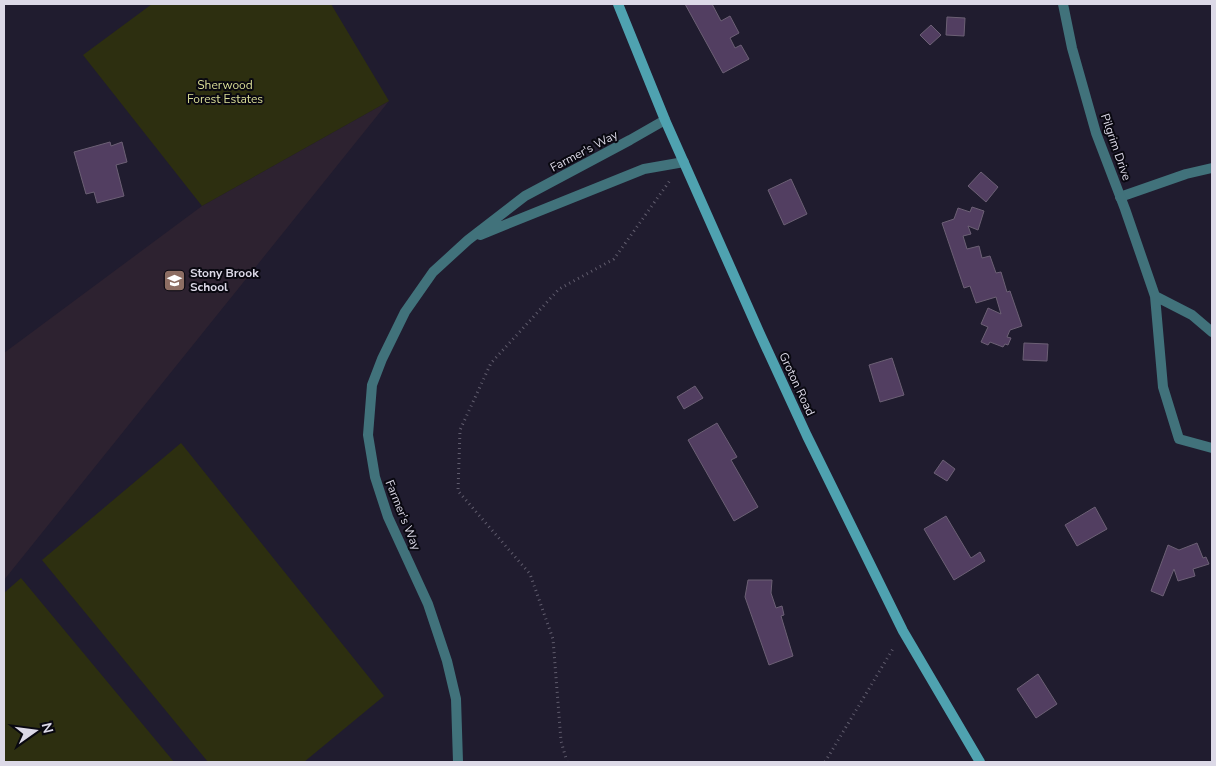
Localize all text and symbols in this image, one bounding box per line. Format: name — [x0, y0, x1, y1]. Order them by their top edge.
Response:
park label: Sherwood Forest Estates — [187, 77, 263, 107]
street label: Pilgrim Drive — [1097, 111, 1135, 183]
street label: Farmer's Way — [547, 126, 621, 176]
place label: Stony Brook School — [190, 265, 259, 295]
school or university icon: Stony Brook School — [162, 268, 186, 292]
street label: Groton Road — [775, 350, 819, 418]
street label: Farmer's Way — [382, 477, 425, 553]
north arrow — [10, 706, 60, 756]
text: N — [37, 721, 58, 735]

